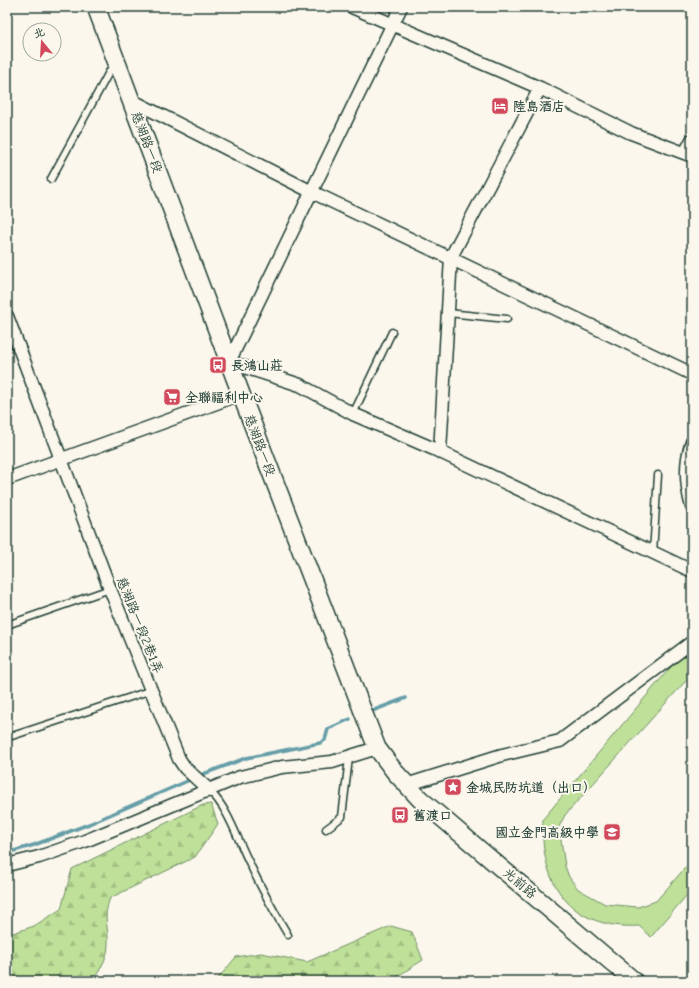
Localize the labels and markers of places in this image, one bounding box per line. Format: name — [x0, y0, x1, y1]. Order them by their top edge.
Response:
hotel icon: 陸島酒店 — [490, 96, 510, 116]
place label: 陸島酒店 — [513, 99, 565, 114]
bus stop icon: 長鴻山莊 — [208, 355, 228, 375]
place label: 長鴻山莊 — [231, 358, 283, 373]
supermarket icon: 全聯福利中心 — [162, 387, 182, 407]
place label: 全聯福利中心 — [185, 390, 263, 405]
place icon: 金城民防坑道（出口） — [443, 777, 463, 797]
place label: 金城民防坑道（出口） — [466, 780, 596, 795]
bus stop icon: 舊渡口 — [390, 805, 410, 825]
place label: 舊渡口 — [413, 808, 452, 823]
school or university icon: 國立金門高級中學 — [602, 822, 622, 842]
place label: 國立金門高級中學 — [495, 825, 599, 840]

